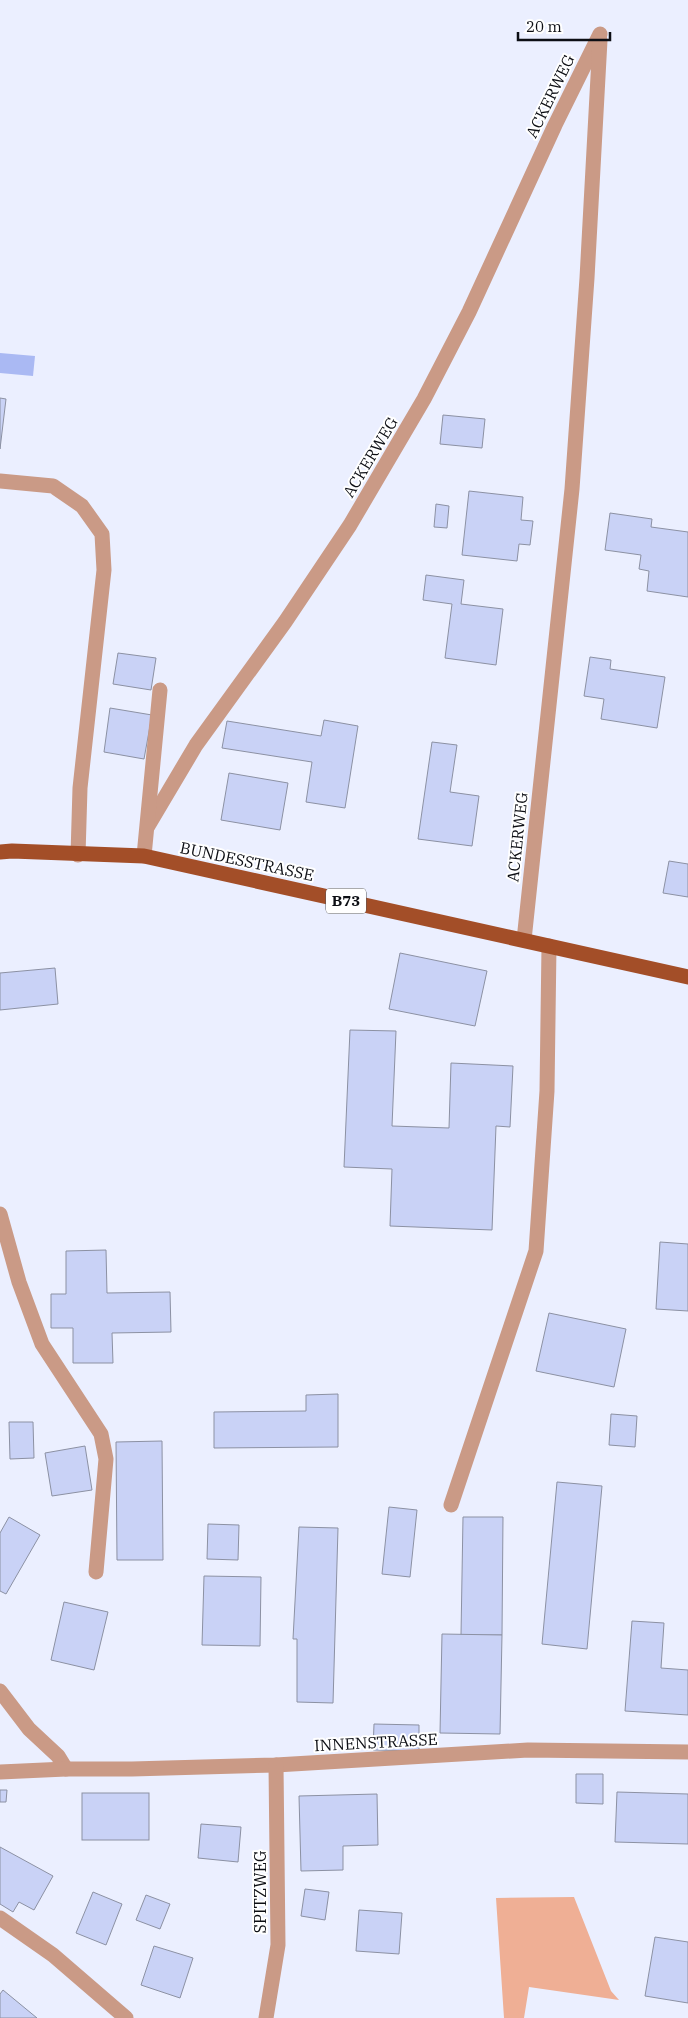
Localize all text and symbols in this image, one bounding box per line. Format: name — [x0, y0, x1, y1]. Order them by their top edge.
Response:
scale bar — [518, 10, 610, 42]
text: 20 m — [526, 17, 562, 36]
street label: ACKERWEG — [521, 51, 579, 141]
street label: ACKERWEG — [338, 413, 402, 501]
street label: ACKERWEG — [502, 791, 532, 883]
street label: BUNDESSTRASSE — [178, 837, 316, 885]
road number: B73 — [326, 888, 366, 914]
street label: INNENSTRASSE — [314, 1729, 438, 1755]
street label: SPITZWEG — [250, 1851, 270, 1933]

